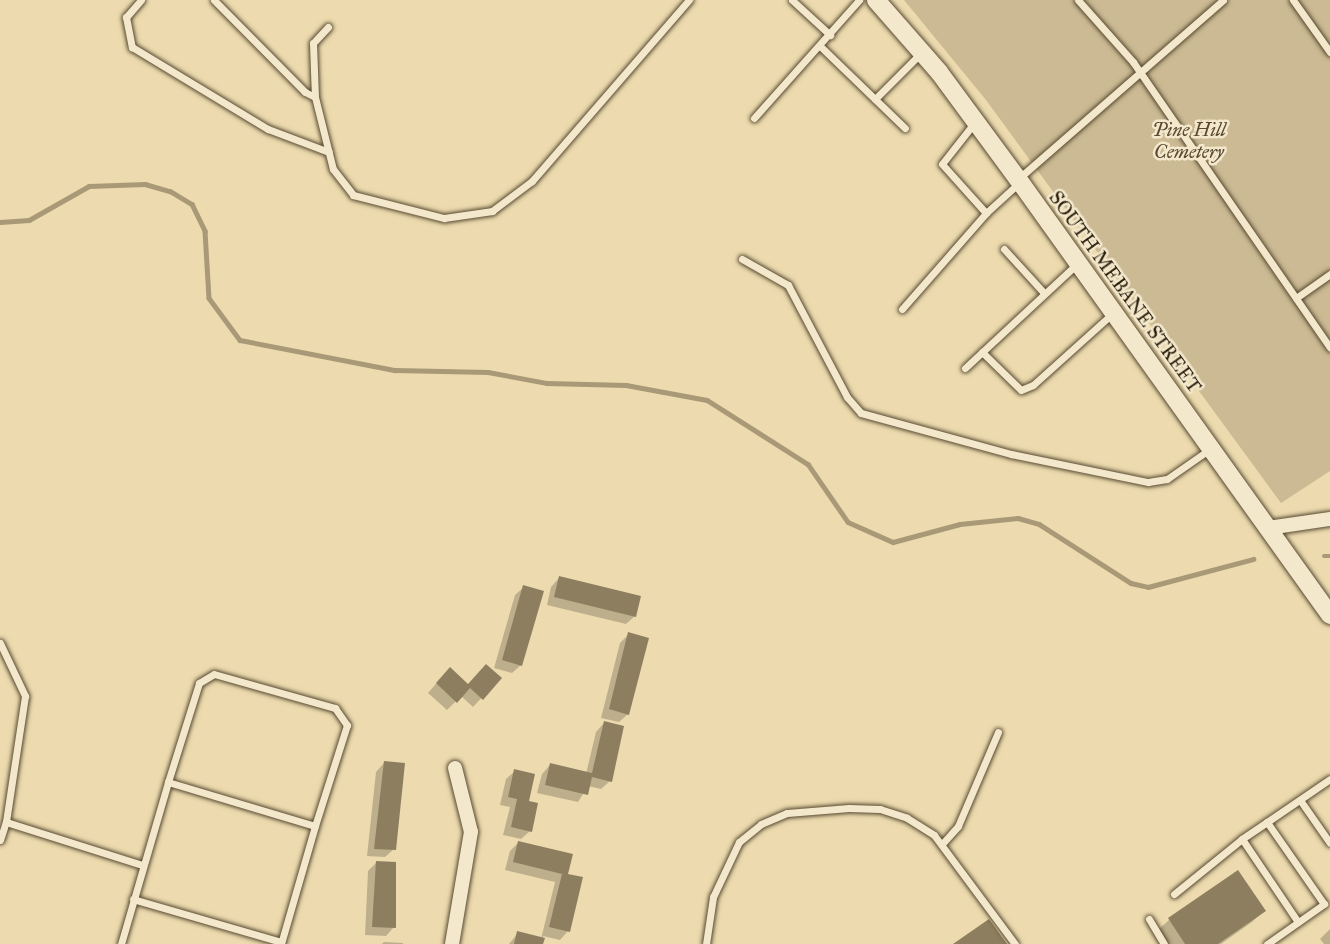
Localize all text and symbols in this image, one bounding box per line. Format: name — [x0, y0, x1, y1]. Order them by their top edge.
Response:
park label: Pine Hill Cemetery — [1152, 119, 1226, 163]
street label: SOUTH MEBANE STREET — [1044, 187, 1206, 397]

